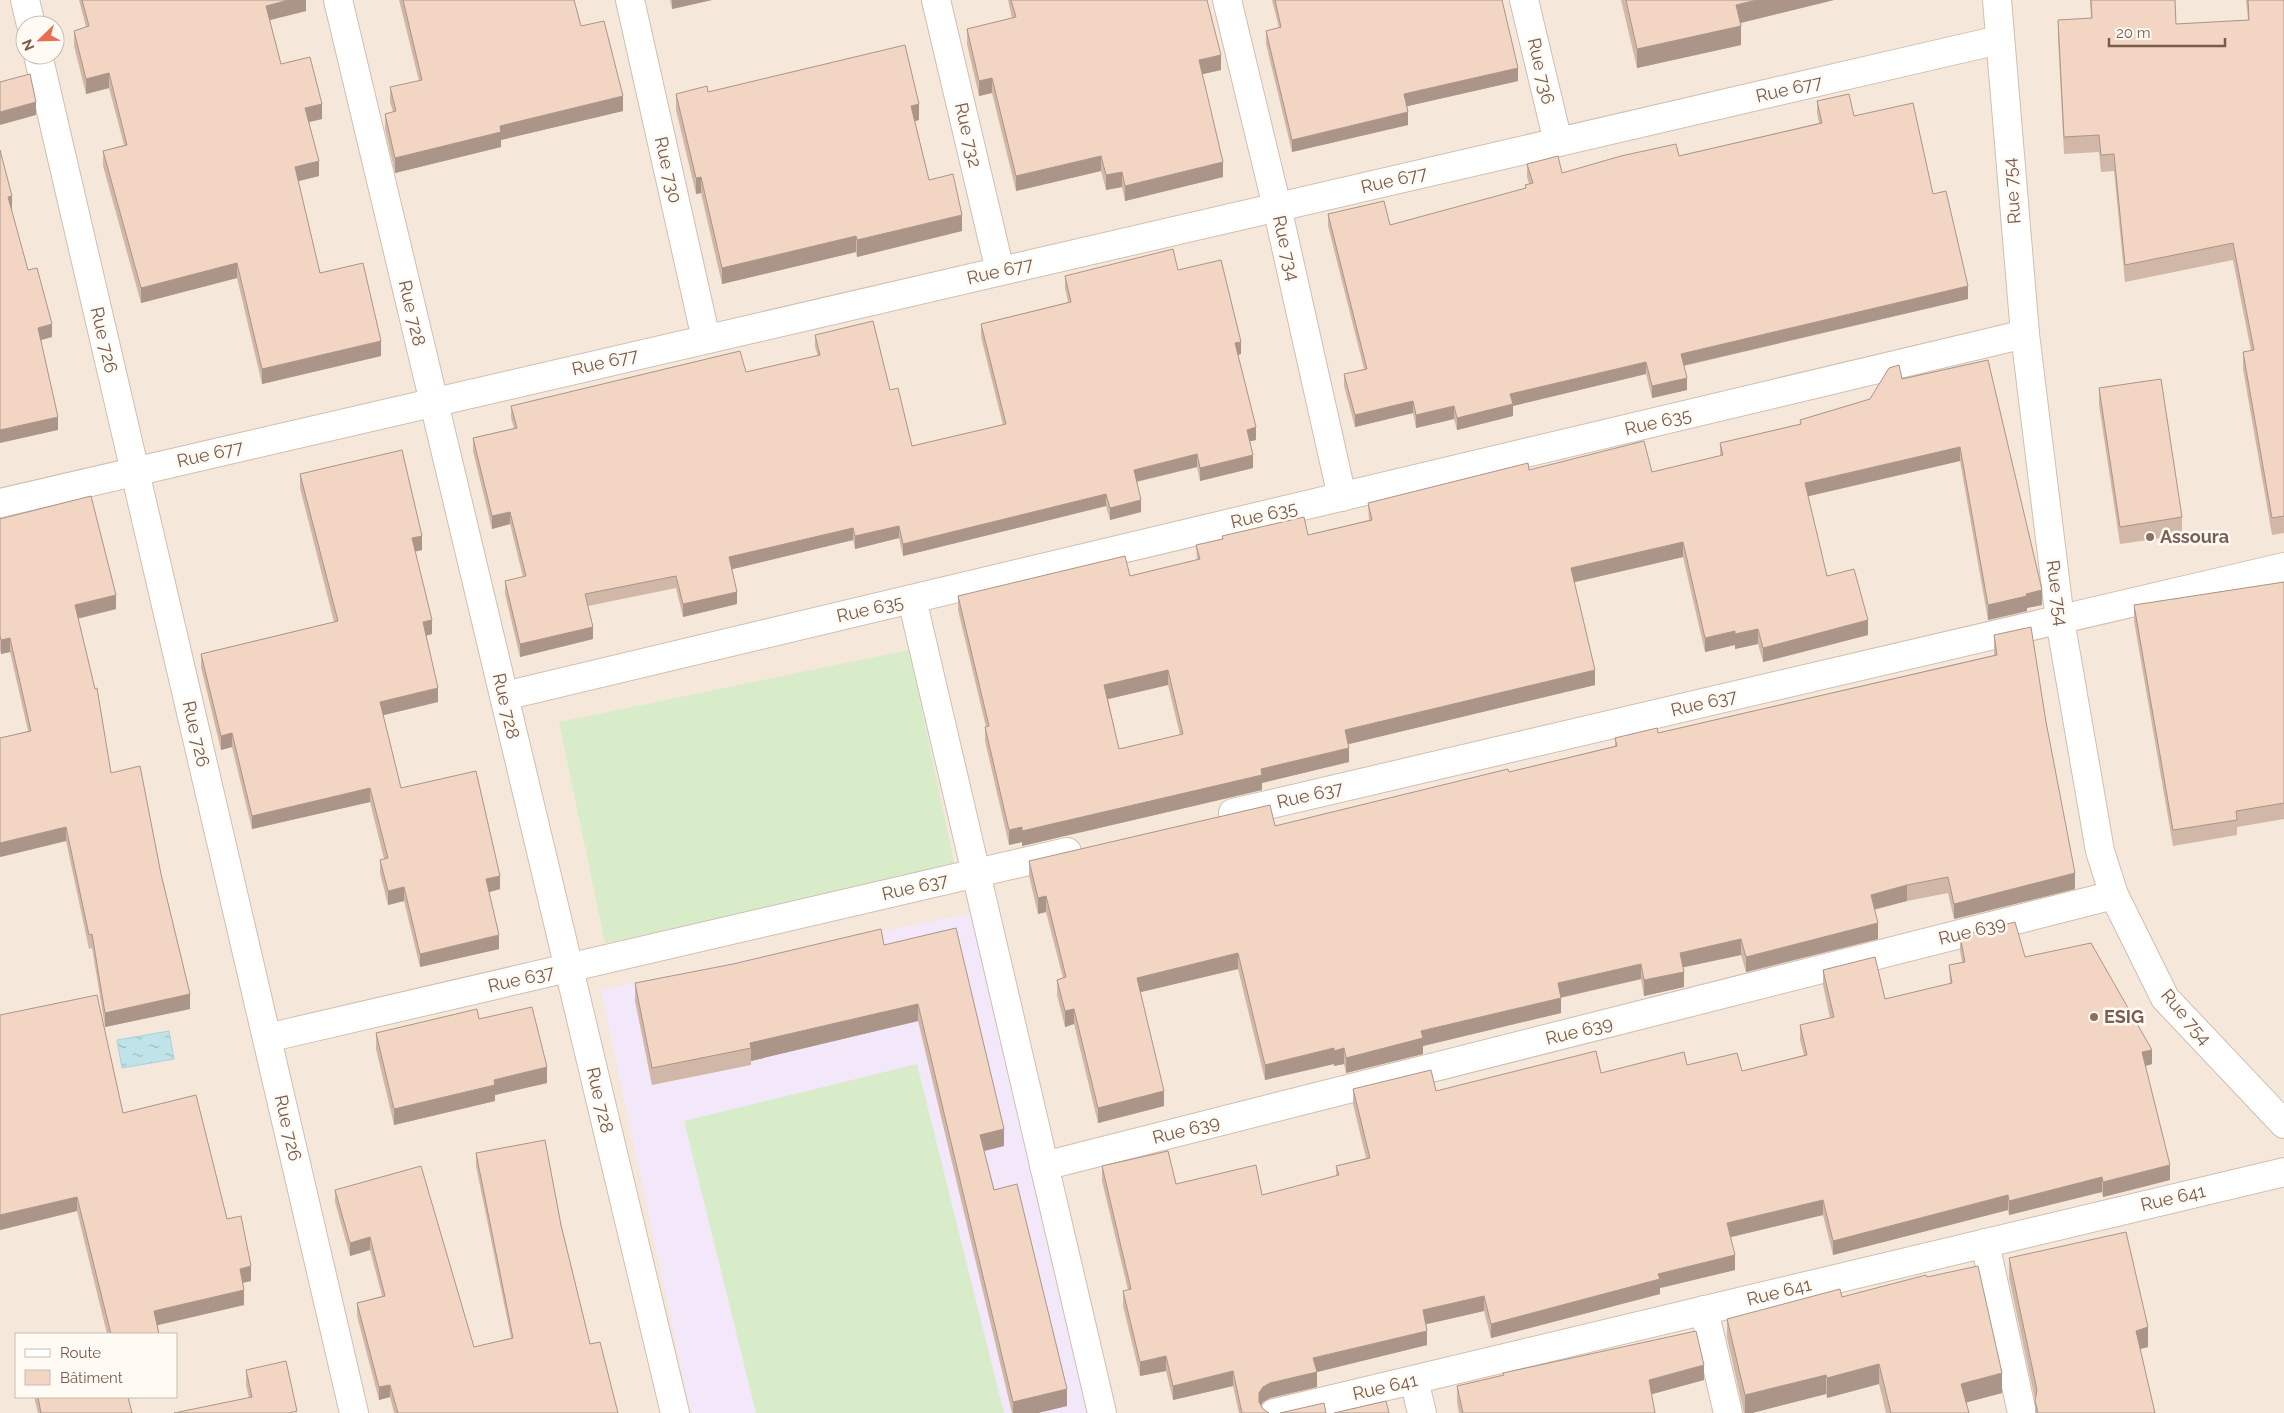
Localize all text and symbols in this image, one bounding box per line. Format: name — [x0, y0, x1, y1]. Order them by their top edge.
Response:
north arrow — [15, 15, 65, 65]
scale bar — [2109, 15, 2225, 47]
text: 20 m — [2116, 24, 2151, 42]
street label: Rue 736 — [1524, 36, 1559, 106]
text: N — [19, 37, 37, 53]
street label: Rue 677 — [1754, 71, 1825, 106]
street label: Rue 732 — [951, 100, 986, 169]
street label: Rue 730 — [651, 135, 686, 205]
street label: Rue 754 — [1998, 157, 2025, 225]
street label: Rue 677 — [1359, 162, 1430, 197]
street label: Rue 734 — [1269, 213, 1304, 283]
street label: Rue 677 — [965, 253, 1036, 288]
street label: Rue 728 — [395, 278, 430, 348]
street label: Rue 726 — [87, 305, 122, 375]
street label: Rue 677 — [570, 344, 641, 379]
street label: Rue 635 — [1623, 404, 1693, 439]
street label: Rue 677 — [175, 436, 246, 471]
street label: Rue 635 — [1229, 497, 1299, 532]
place label: Assoura — [2160, 526, 2229, 547]
marker: Assoura — [2144, 531, 2156, 543]
street label: Rue 754 — [2042, 559, 2073, 627]
street label: Rue 635 — [835, 591, 905, 626]
street label: Rue 728 — [489, 671, 524, 741]
street label: Rue 637 — [1669, 685, 1739, 720]
street label: Rue 726 — [179, 699, 214, 769]
street label: Rue 637 — [1275, 777, 1345, 812]
street label: Rue 637 — [880, 869, 950, 904]
street label: Rue 639 — [1936, 912, 2008, 949]
street label: Rue 637 — [486, 961, 556, 996]
street label: Rue 754 — [2157, 984, 2216, 1049]
place label: ESIG — [2104, 1006, 2144, 1027]
marker: ESIG — [2088, 1011, 2100, 1023]
street label: Rue 639 — [1543, 1012, 1615, 1049]
street label: Rue 728 — [583, 1065, 618, 1135]
street label: Rue 726 — [271, 1093, 306, 1163]
street label: Rue 639 — [1150, 1111, 1222, 1148]
street label: Rue 641 — [2138, 1180, 2208, 1215]
street label: Rue 641 — [1744, 1273, 1814, 1310]
legend — [15, 1333, 178, 1398]
text: Route — [60, 1344, 101, 1362]
text: Bâtiment — [60, 1369, 123, 1387]
street label: Rue 641 — [1350, 1369, 1420, 1404]

